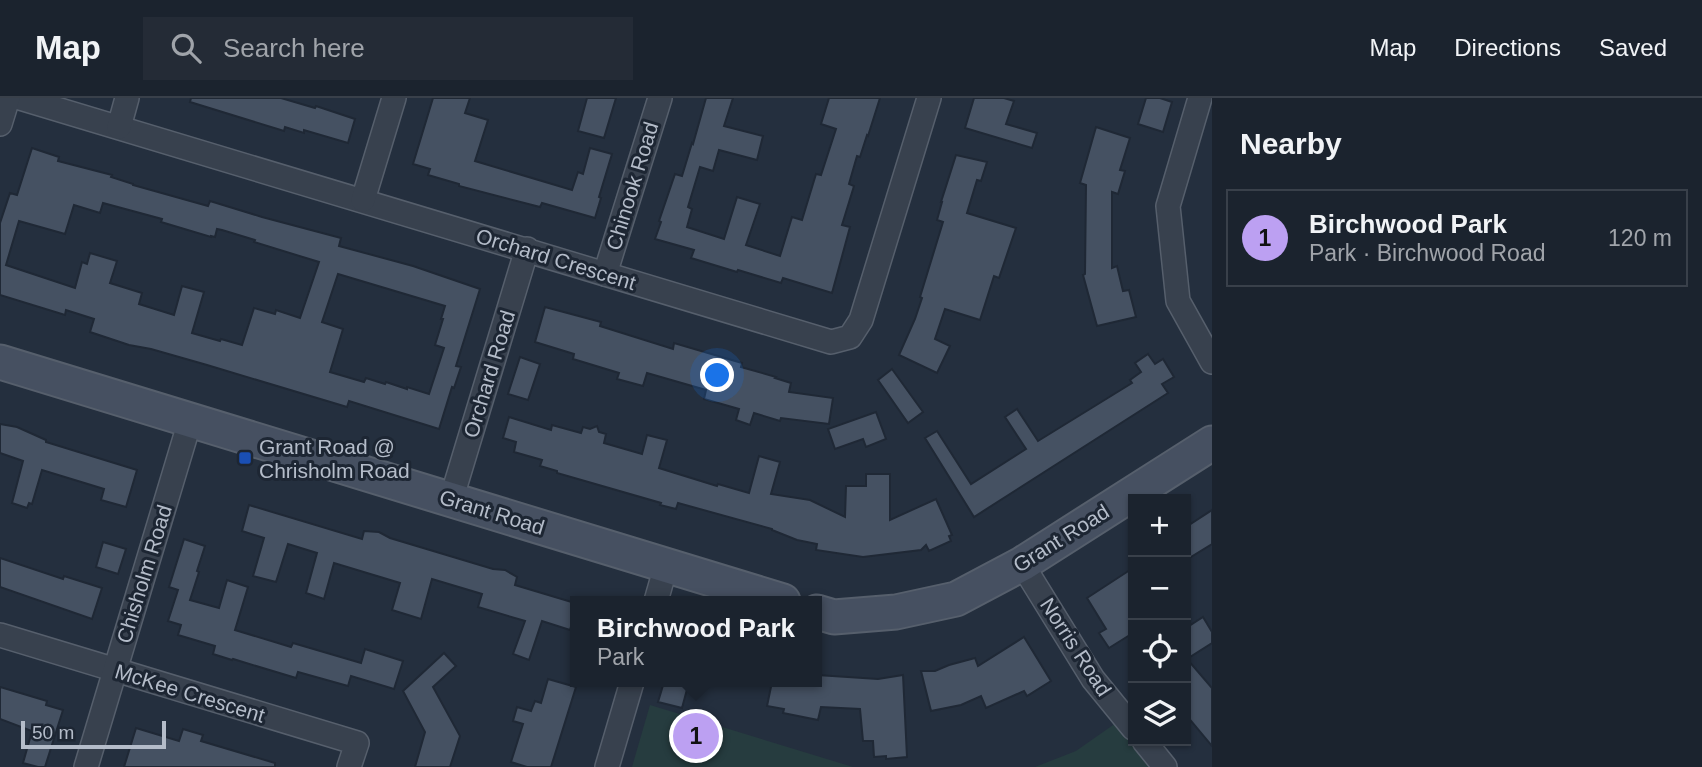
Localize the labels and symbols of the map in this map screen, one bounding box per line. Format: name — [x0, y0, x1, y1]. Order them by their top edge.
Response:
street label: Chinook Road — [602, 119, 662, 253]
street label: Orchard Crescent — [473, 224, 639, 294]
street label: Orchard Road — [459, 308, 519, 440]
your location — [700, 358, 734, 392]
place label: Grant Road @ Chrisholm Road — [259, 435, 410, 482]
marker: Grant Road @ Chrisholm Road — [237, 450, 253, 466]
street label: Grant Road — [437, 485, 547, 539]
street label: Grant Road — [1009, 499, 1113, 577]
street label: Chisholm Road — [112, 502, 176, 646]
street label: Norris Road — [1036, 594, 1116, 700]
street label: McKee Crescent — [112, 659, 268, 727]
pin: 1 — [673, 710, 719, 762]
scale bar — [21, 718, 166, 750]

